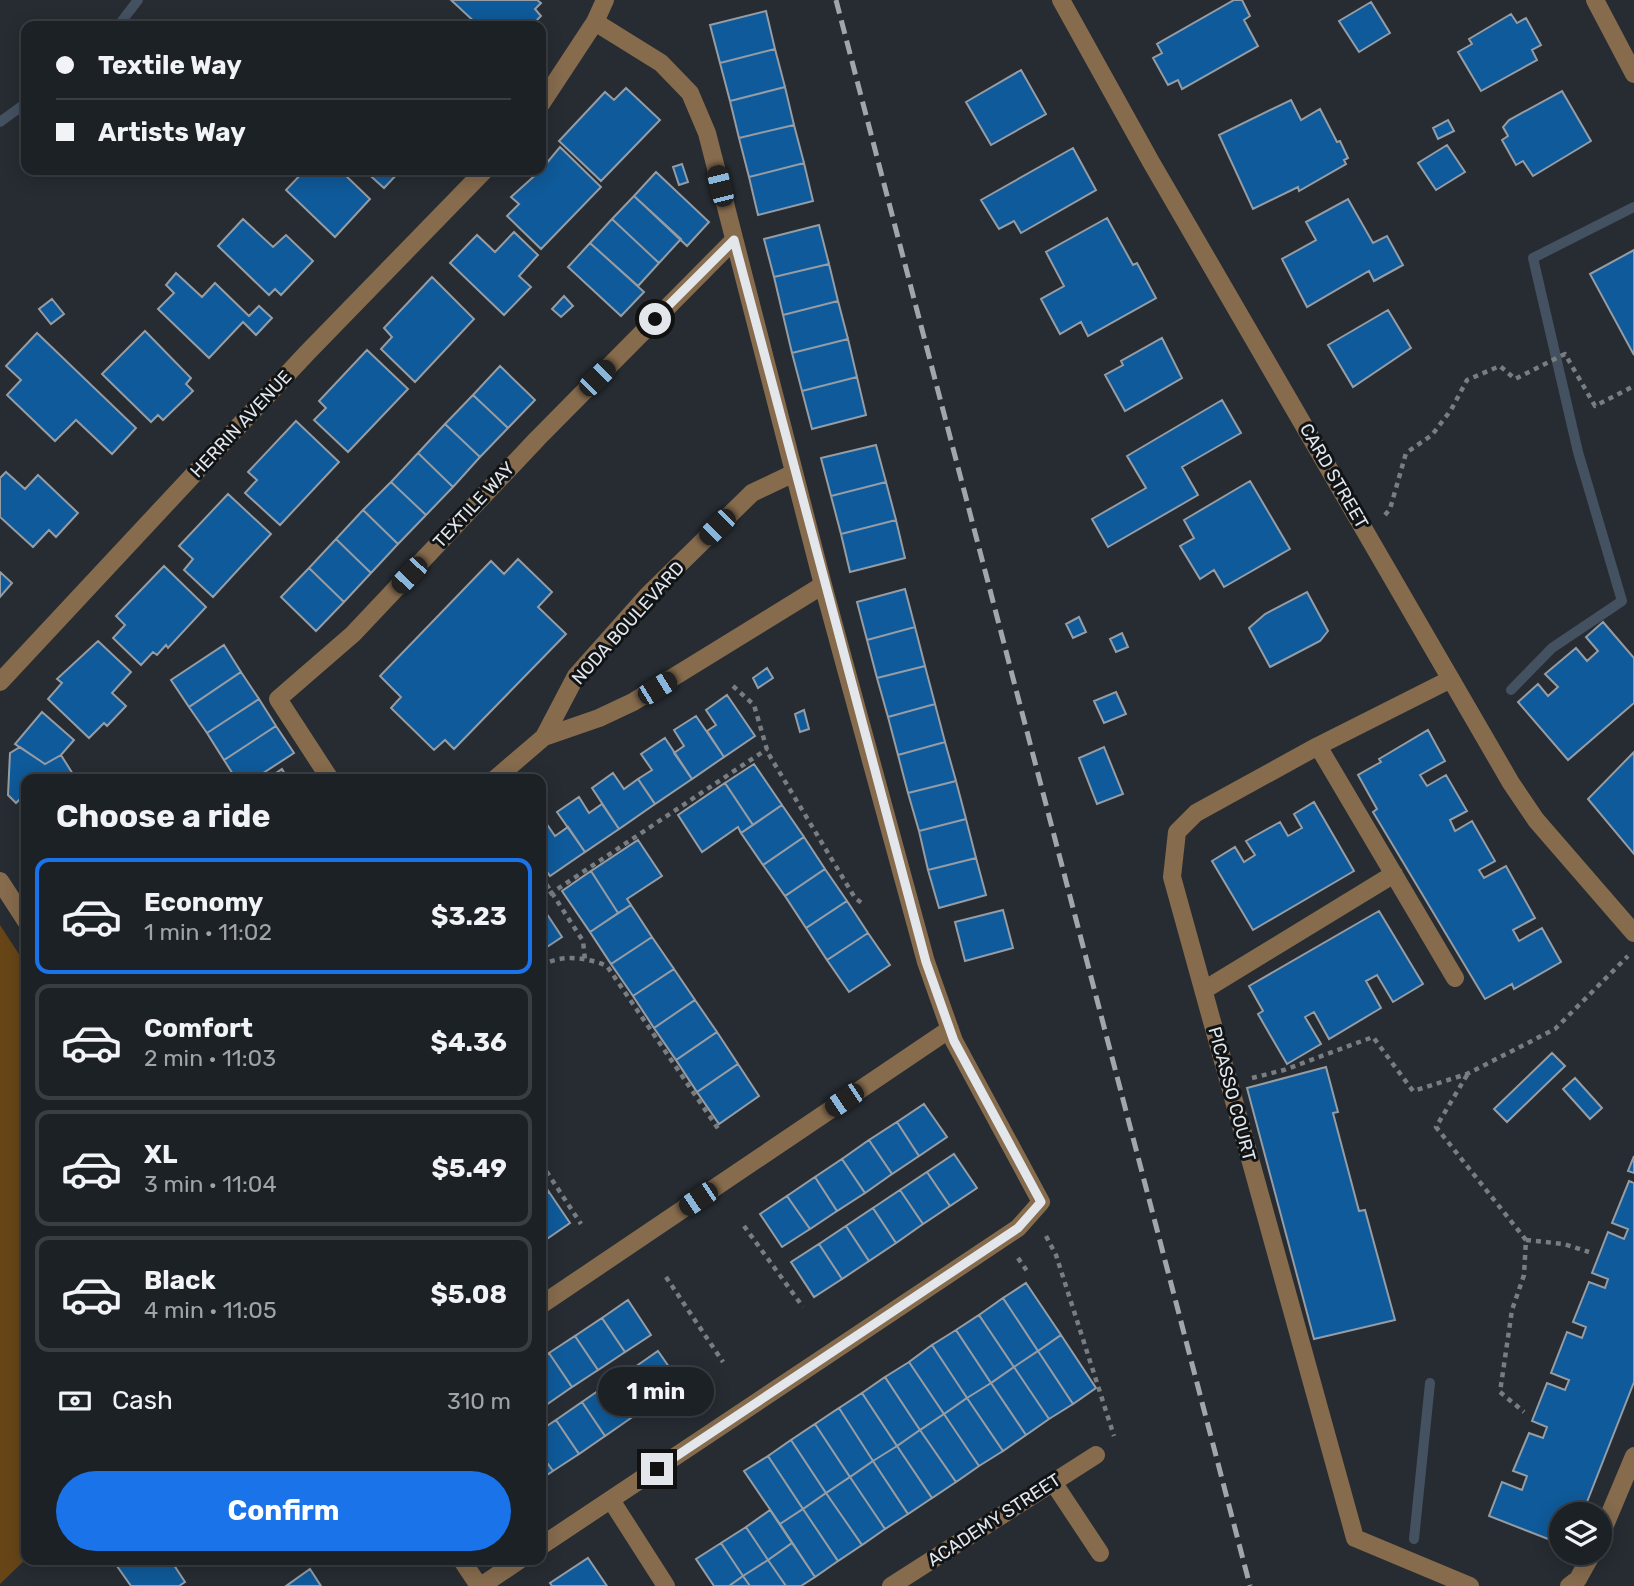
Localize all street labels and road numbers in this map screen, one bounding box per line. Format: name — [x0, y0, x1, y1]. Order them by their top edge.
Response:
street label: HERRIN AVENUE — [186, 366, 296, 482]
street label: CARD STREET — [1295, 419, 1373, 533]
street label: TEXTILE WAY — [429, 457, 520, 553]
street label: NODA BOULEVARD — [567, 557, 689, 689]
street label: PICASSO COURT — [1204, 1024, 1260, 1164]
street label: ACADEMY STREET — [923, 1469, 1065, 1571]

